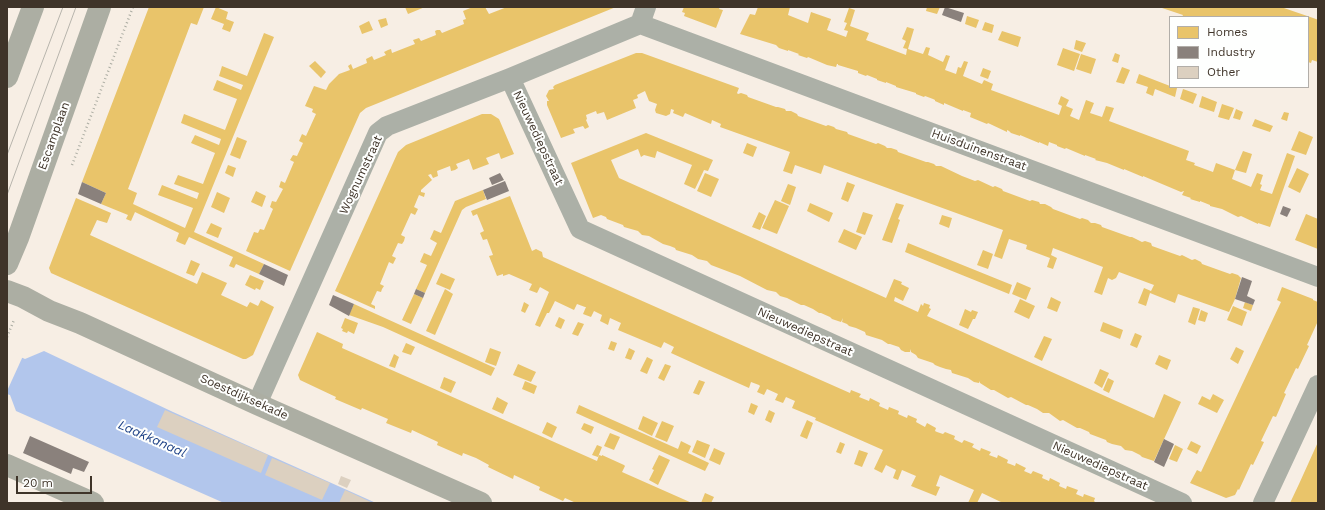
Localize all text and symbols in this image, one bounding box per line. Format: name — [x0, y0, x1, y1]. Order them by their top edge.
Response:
legend — [1169, 16, 1309, 88]
text: Homes — [1207, 25, 1248, 39]
text: Industry — [1207, 45, 1255, 59]
text: Other — [1207, 65, 1240, 79]
street label: Nieuwediepstraat — [510, 88, 566, 188]
street label: Escamplaan — [35, 100, 73, 172]
street label: Huisduinenstraat — [930, 126, 1028, 174]
street label: Wognumstraat — [336, 133, 386, 217]
street label: Nieuwediepstraat — [755, 305, 855, 359]
street label: Soestdijksekade — [198, 371, 290, 423]
water label: Laakkanaal — [116, 417, 188, 461]
street label: Nieuwediepstraat — [1050, 439, 1150, 493]
scale bar — [18, 468, 94, 494]
text: 20 m — [23, 476, 53, 490]

